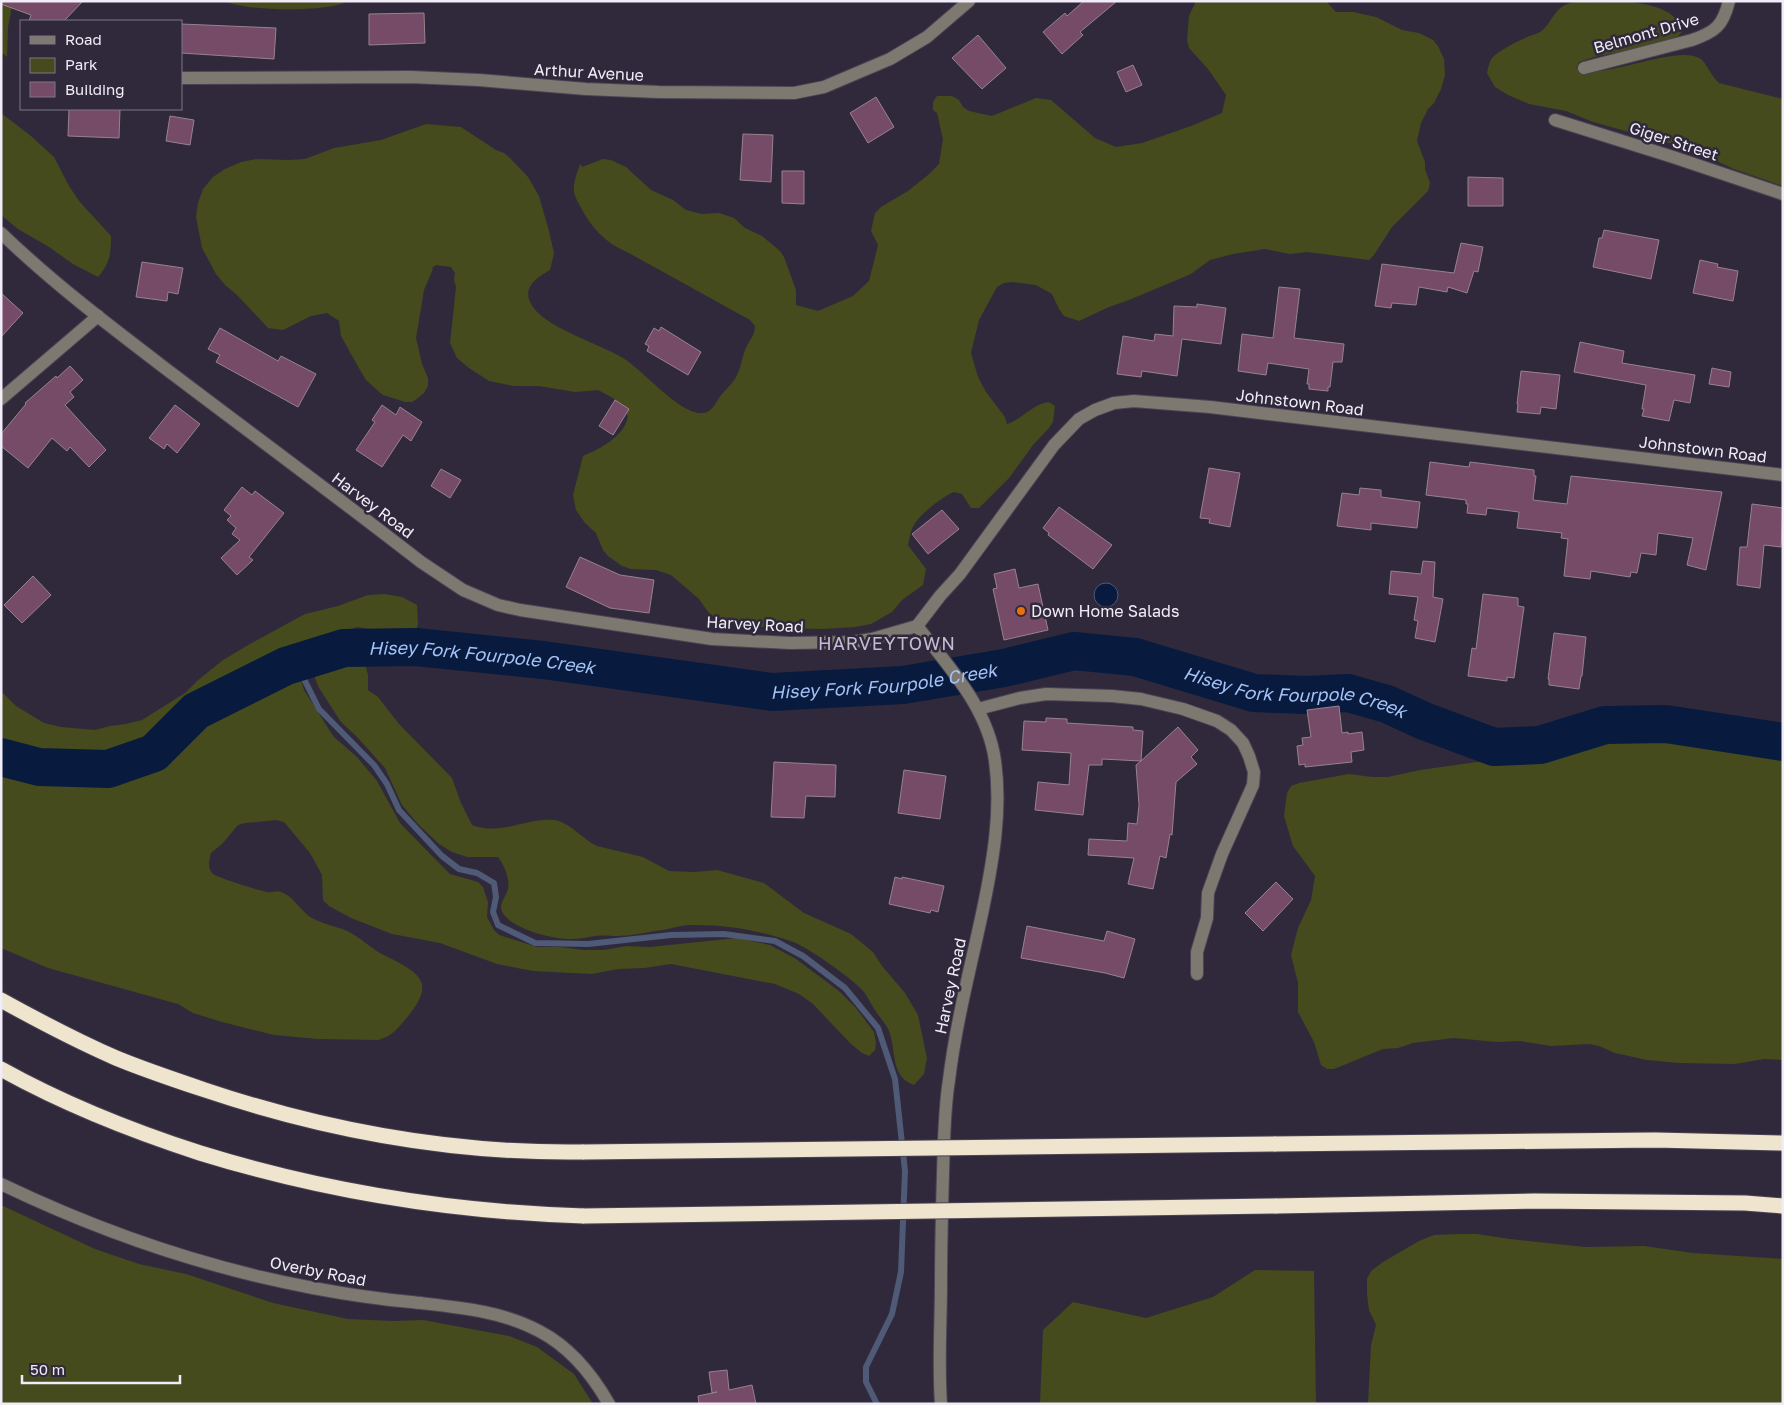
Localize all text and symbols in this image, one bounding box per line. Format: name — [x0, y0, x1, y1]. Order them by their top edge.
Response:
street label: Belmont Drive — [1591, 8, 1701, 58]
legend — [20, 20, 182, 110]
text: Road — [65, 30, 102, 48]
text: Park — [65, 55, 98, 73]
street label: Arthur Avenue — [534, 59, 644, 85]
text: Building — [65, 80, 125, 98]
street label: Giger Street — [1627, 117, 1721, 165]
street label: Johnstown Road — [1235, 384, 1365, 420]
street label: Johnstown Road — [1638, 431, 1768, 467]
street label: Harvey Road — [328, 468, 418, 542]
place label: Down Home Salads — [1031, 601, 1179, 621]
marker: Down Home Salads — [1015, 605, 1027, 617]
street label: Harvey Road — [706, 611, 804, 637]
district label: HARVEYTOWN — [818, 632, 956, 654]
water label: Hisey Fork Fourpole Creek — [368, 636, 598, 678]
water label: Hisey Fork Fourpole Creek — [770, 658, 1000, 703]
water label: Hisey Fork Fourpole Creek — [1181, 661, 1412, 723]
street label: Harvey Road — [930, 936, 970, 1036]
street label: Overby Road — [268, 1252, 368, 1290]
scale bar — [22, 1352, 180, 1384]
text: 50 m — [30, 1360, 65, 1378]

